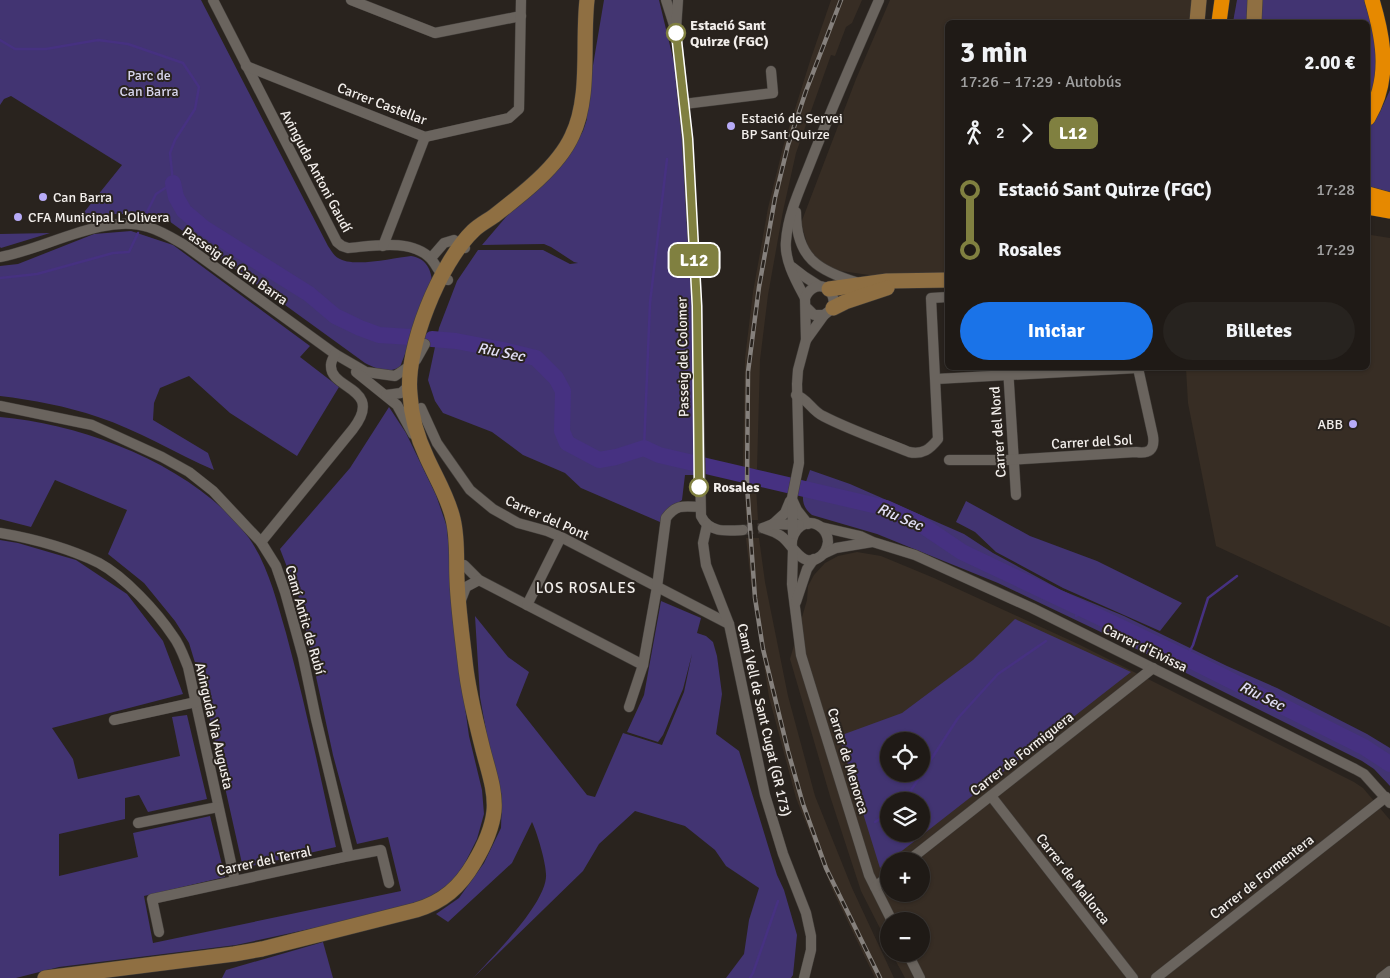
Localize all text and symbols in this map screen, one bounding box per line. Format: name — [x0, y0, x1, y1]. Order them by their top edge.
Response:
place label: Estació Sant Quirze (FGC) — [690, 17, 769, 50]
marker: Estació Sant Quirze (FGC) — [666, 23, 686, 43]
text: 3 min — [960, 36, 1028, 70]
text: 2.00 € — [1304, 51, 1355, 75]
park label: Parc de Can Barra — [119, 67, 179, 100]
text: 17:26 – 17:29 · Autobús — [960, 72, 1121, 92]
street label: Carrer Castellar — [335, 79, 430, 129]
street label: Avinguda Antoni Gaudí — [277, 107, 356, 235]
place label: Estació de Servei BP Sant Quirze — [741, 110, 843, 143]
icon: walk — [960, 119, 988, 147]
icon: forward — [1013, 119, 1041, 147]
marker: Estació de Servei BP Sant Quirze — [725, 120, 737, 132]
text: L12 — [1059, 122, 1088, 144]
text: 2 — [996, 123, 1005, 143]
text: Estació Sant Quirze (FGC) — [998, 178, 1212, 202]
text: 17:28 — [1316, 180, 1355, 200]
place label: Can Barra — [53, 189, 112, 206]
marker: Can Barra — [37, 191, 49, 203]
place label: CFA Municipal L'Olivera — [28, 209, 169, 226]
marker: CFA Municipal L'Olivera — [12, 211, 24, 223]
street label: Passeig de Can Barra — [179, 223, 291, 309]
text: Rosales — [998, 238, 1061, 262]
text: 17:29 — [1316, 240, 1355, 260]
line badge: L12 — [665, 244, 723, 276]
text: L12 — [680, 249, 708, 271]
street label: Passeig del Colomer — [673, 296, 693, 417]
button: Iniciar — [960, 302, 1153, 360]
button: Billetes — [1163, 302, 1355, 360]
water label: Riu Sec — [476, 339, 527, 366]
street label: Carrer del Nord — [986, 386, 1010, 478]
place label: ABB — [1317, 416, 1343, 433]
marker: ABB — [1347, 418, 1359, 430]
street label: Carrer del Sol — [1051, 431, 1133, 453]
marker: Rosales — [689, 477, 709, 497]
place label: Rosales — [713, 479, 759, 496]
street label: Carrer del Pont — [503, 492, 592, 544]
water label: Riu Sec — [875, 499, 926, 535]
street label: Camí Antic de Rubí — [281, 564, 329, 677]
district label: LOS ROSALES — [536, 579, 636, 597]
street label: Carrer d'Eivissa — [1100, 620, 1190, 676]
street label: Camí Vell de Sant Cugat (GR 173) — [733, 622, 795, 818]
street label: Avinguda Via Augusta — [191, 661, 237, 791]
water label: Riu Sec — [1237, 677, 1288, 715]
street label: Carrer de Menorca — [824, 706, 872, 816]
street label: Carrer de Formiguera — [967, 708, 1077, 800]
map controls — [880, 732, 930, 962]
button: locate — [880, 732, 930, 782]
button: layers — [880, 792, 930, 842]
street label: Carrer de Mallorca — [1032, 830, 1114, 928]
street label: Carrer de Formentera — [1207, 831, 1317, 923]
street label: Carrer del Terral — [215, 843, 313, 879]
button: + — [880, 852, 930, 902]
button: − — [880, 912, 930, 962]

